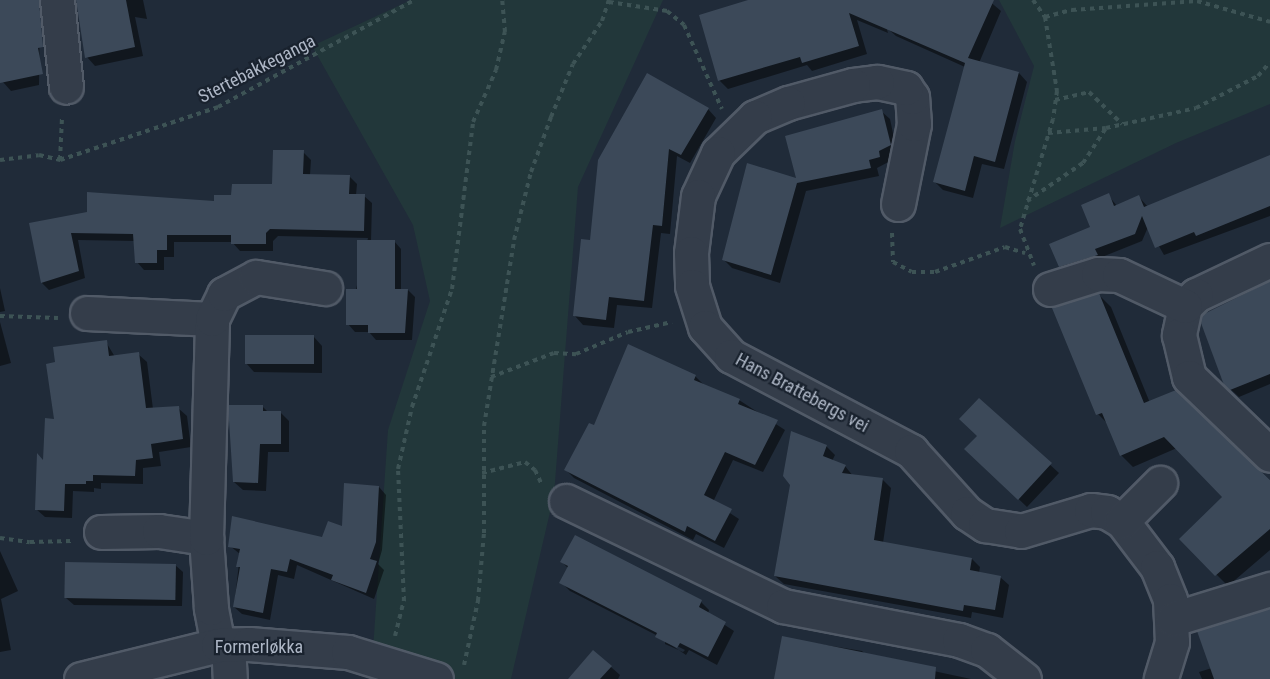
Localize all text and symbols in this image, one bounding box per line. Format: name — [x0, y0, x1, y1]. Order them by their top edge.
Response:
street label: Stertebakkeganga — [195, 30, 319, 108]
street label: Hans Brattebergs vei — [732, 349, 872, 437]
street label: Formerløkka — [215, 636, 303, 658]

